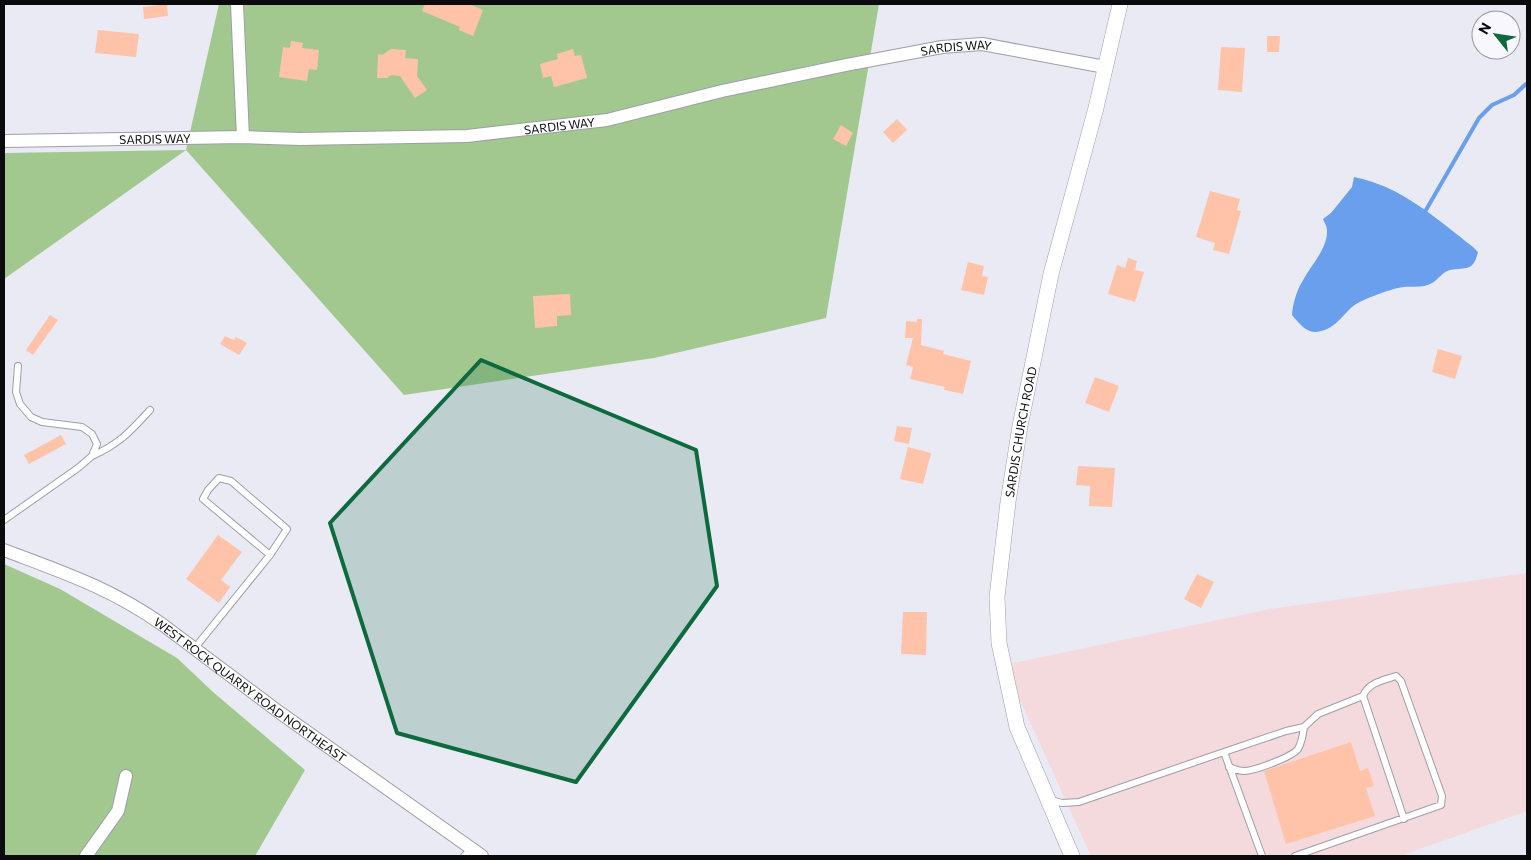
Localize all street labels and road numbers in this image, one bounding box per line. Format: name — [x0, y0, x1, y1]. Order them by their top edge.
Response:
street label: SARDIS WAY — [919, 37, 993, 58]
street label: SARDIS WAY — [523, 114, 596, 136]
street label: SARDIS WAY — [119, 131, 191, 146]
street label: SARDIS CHURCH ROAD — [1002, 365, 1039, 498]
street label: WEST ROCK QUARRY ROAD NORTHEAST — [152, 614, 350, 765]

